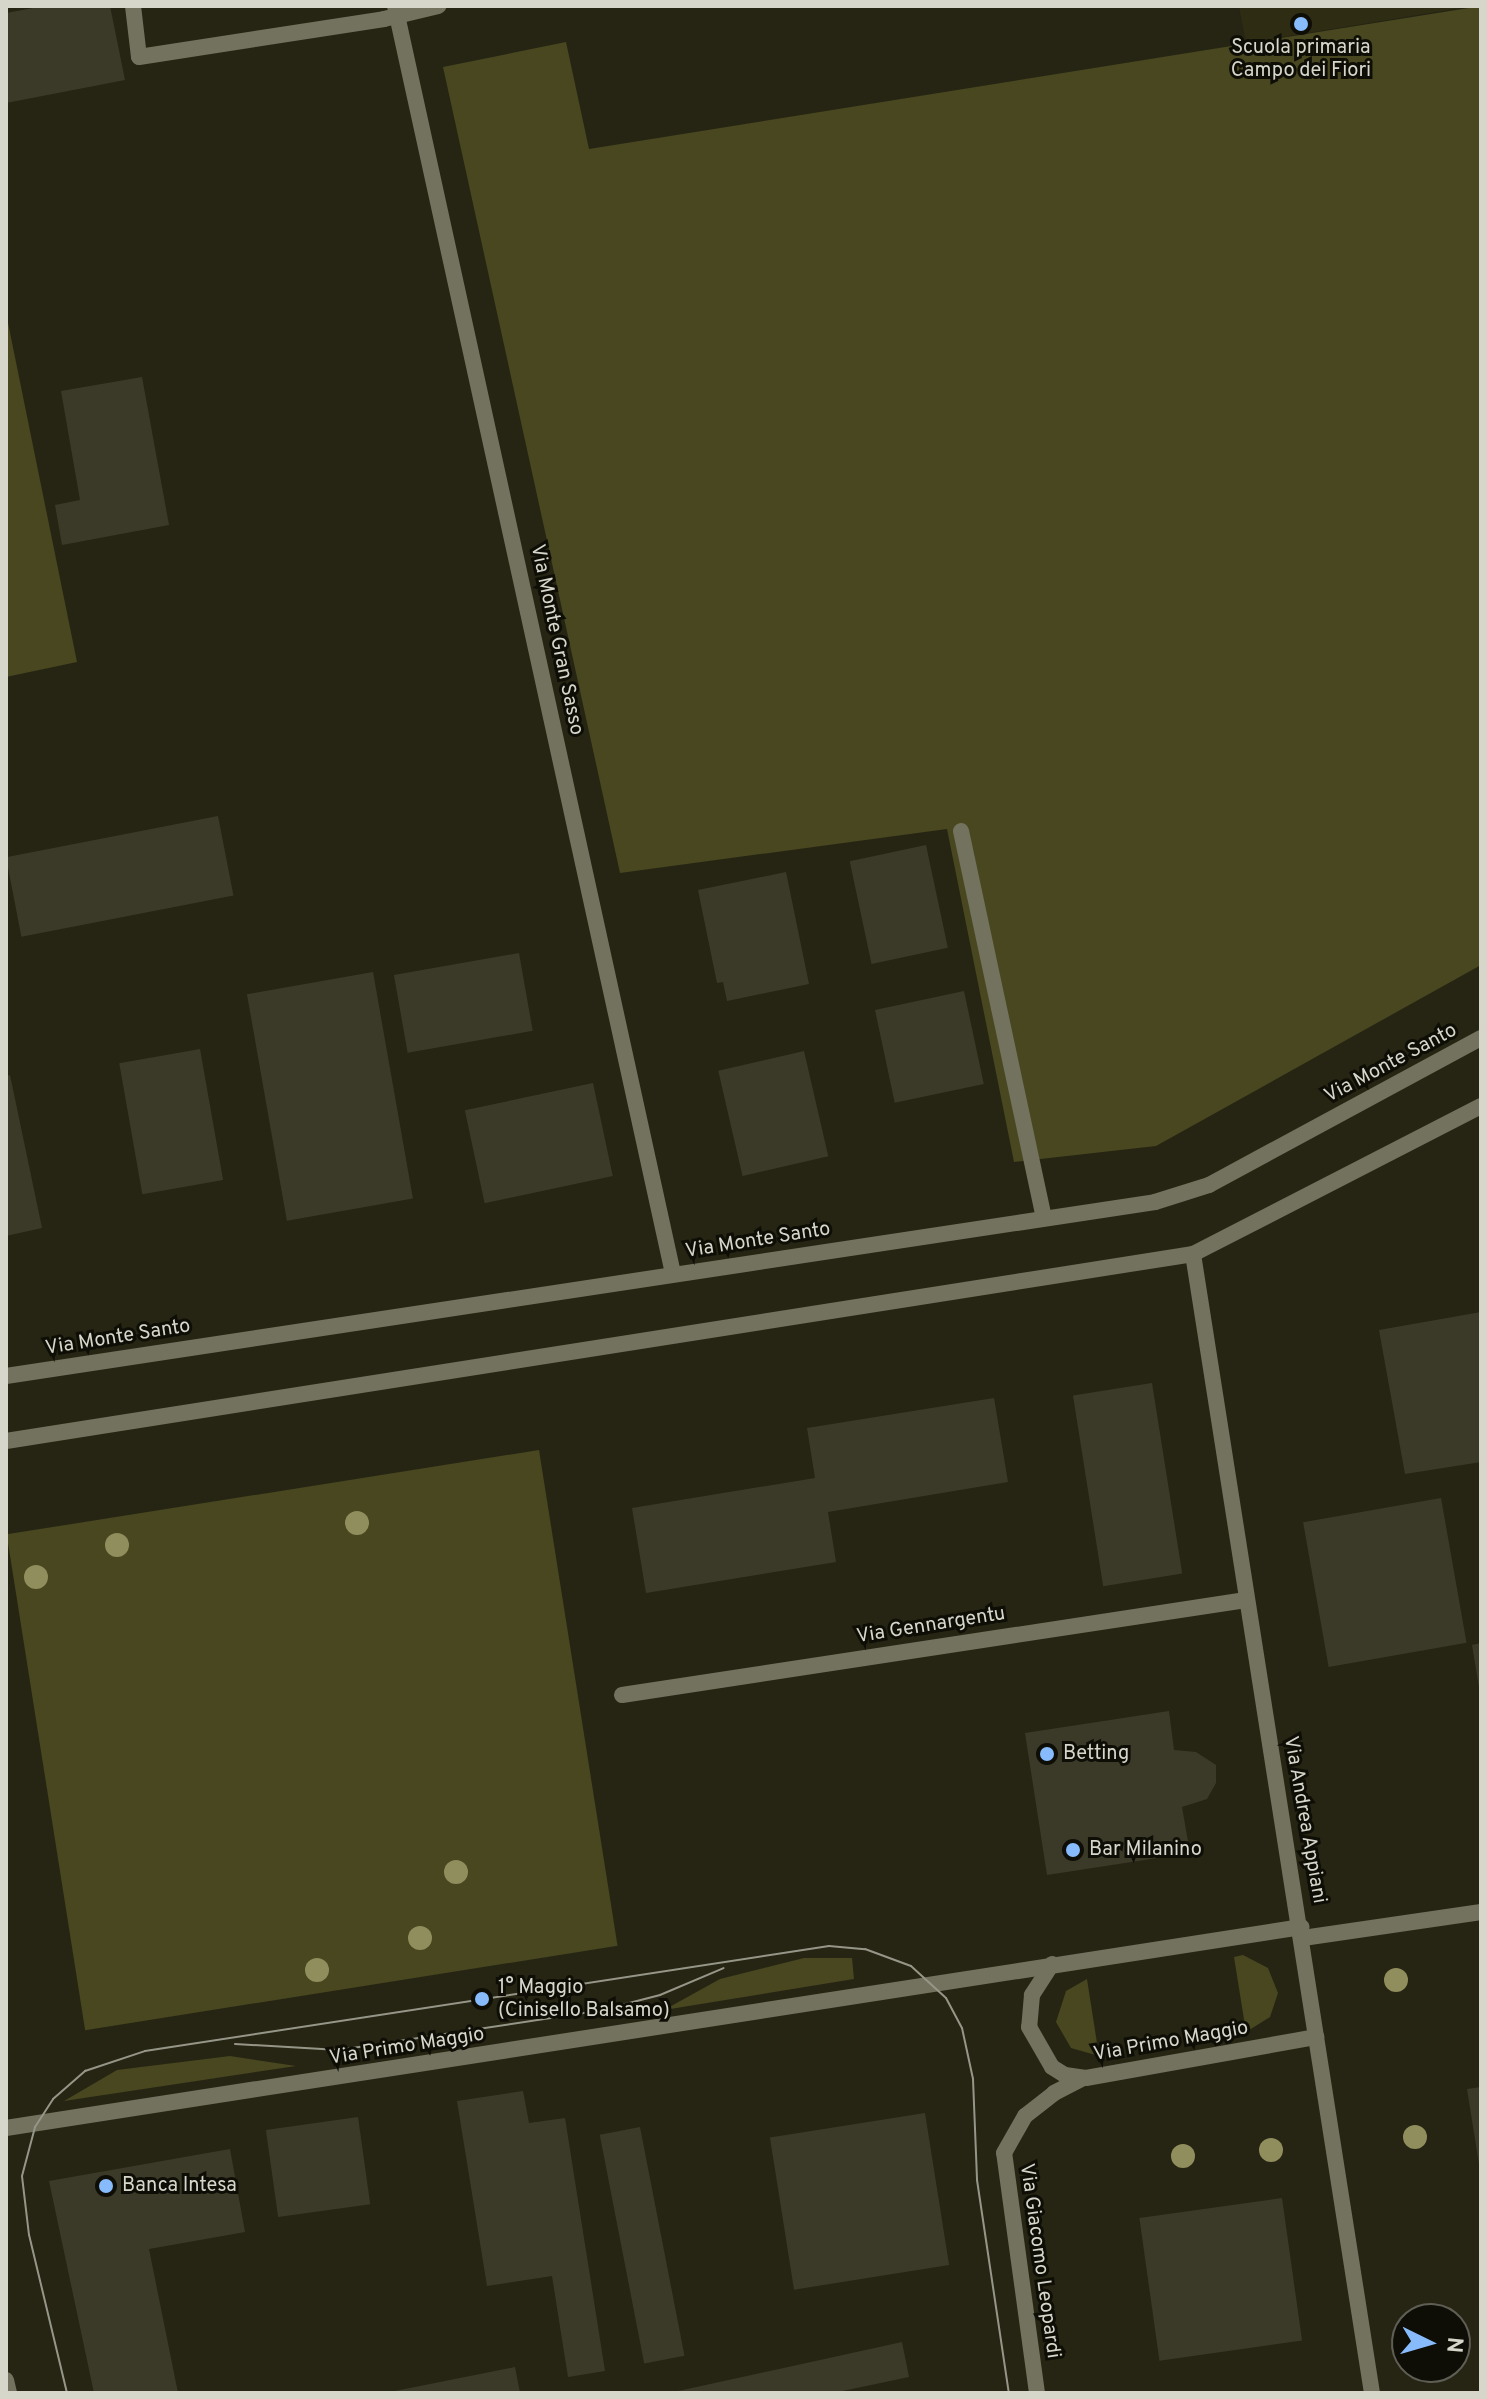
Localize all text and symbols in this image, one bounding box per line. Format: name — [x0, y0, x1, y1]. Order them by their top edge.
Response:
marker: Scuola primaria Campo dei Fiori — [1292, 15, 1310, 33]
place label: Scuola primaria Campo dei Fiori — [1231, 36, 1371, 83]
street label: Via Monte Gran Sasso — [524, 542, 588, 738]
street label: Via Monte Santo — [1321, 1019, 1461, 1109]
street label: Via Monte Santo — [684, 1218, 832, 1264]
street label: Via Monte Santo — [44, 1315, 192, 1361]
street label: Via Gennargentu — [855, 1602, 1007, 1650]
street label: Via Andrea Appiani — [1277, 1734, 1331, 1906]
place label: Betting — [1063, 1742, 1129, 1766]
marker: Betting — [1038, 1745, 1056, 1763]
place label: Bar Milanino — [1089, 1838, 1202, 1862]
marker: Bar Milanino — [1064, 1841, 1082, 1859]
place label: 1° Maggio (Cinisello Balsamo) — [498, 1976, 670, 2023]
marker: 1° Maggio (Cinisello Balsamo) — [473, 1990, 491, 2008]
street label: Via Primo Maggio — [1092, 2017, 1250, 2067]
street label: Via Primo Maggio — [328, 2023, 486, 2071]
street label: Via Giacomo Leopardi — [1013, 2162, 1065, 2360]
place label: Banca Intesa — [122, 2174, 237, 2198]
marker: Banca Intesa — [97, 2177, 115, 2195]
north arrow — [1391, 2303, 1471, 2383]
text: N — [1439, 2336, 1468, 2354]

